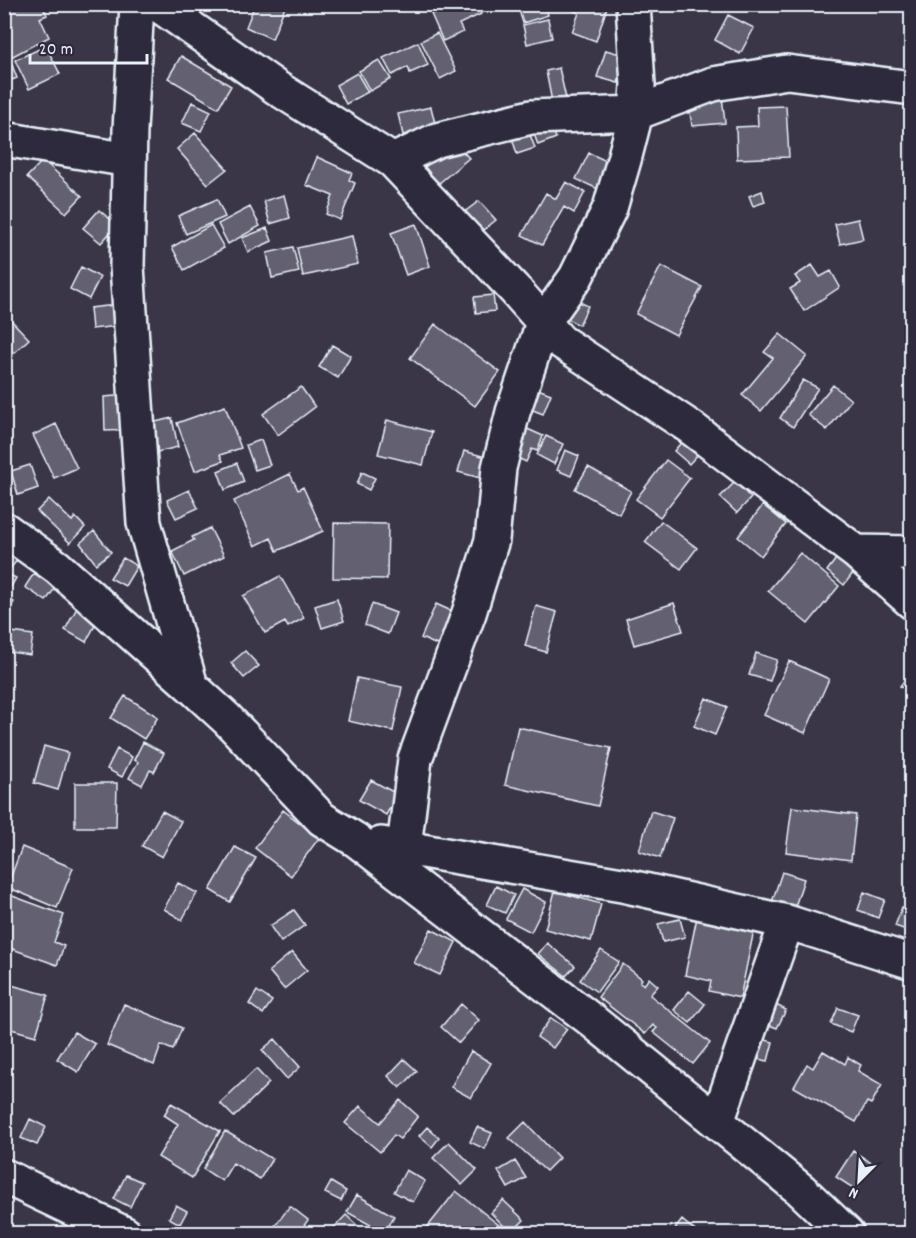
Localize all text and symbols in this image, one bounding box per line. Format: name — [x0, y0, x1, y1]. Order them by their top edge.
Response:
scale bar — [30, 27, 147, 65]
text: 20 m — [39, 38, 73, 63]
north arrow — [829, 1151, 889, 1211]
text: N — [846, 1180, 862, 1205]

